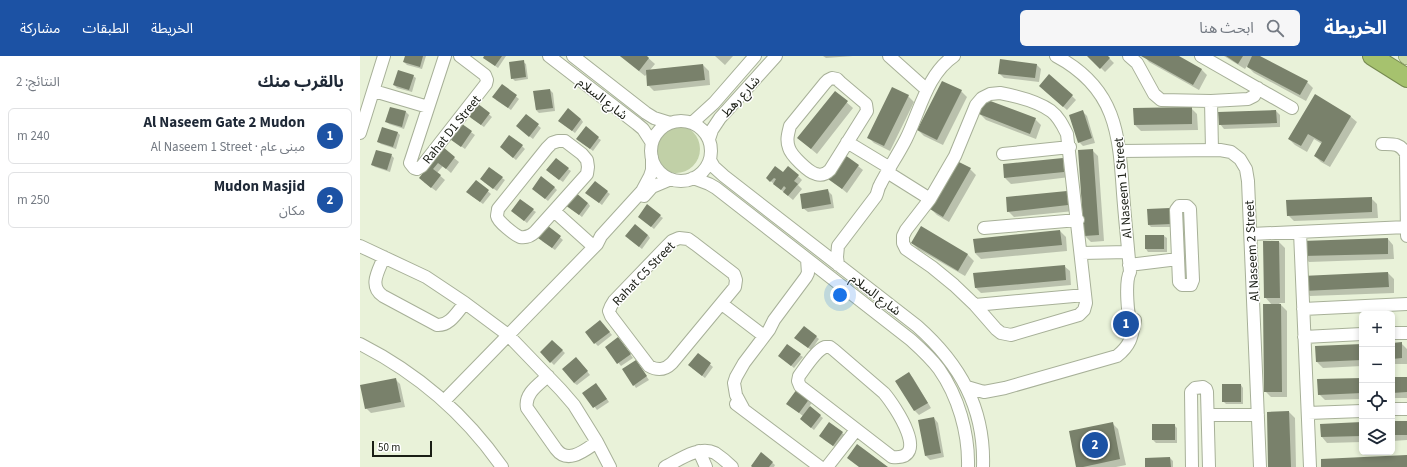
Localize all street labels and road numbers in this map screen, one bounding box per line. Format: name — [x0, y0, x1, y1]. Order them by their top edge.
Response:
street label: شارع رهط — [717, 72, 765, 122]
street label: شارع السلام — [573, 73, 631, 125]
street label: Rahat D1 Street — [418, 91, 486, 168]
street label: Al Naseem 1 Street — [1110, 136, 1136, 239]
street label: Al Naseem 2 Street — [1240, 199, 1264, 302]
street label: Rahat C5 Street — [608, 237, 680, 310]
street label: شارع السلام — [846, 270, 905, 321]

